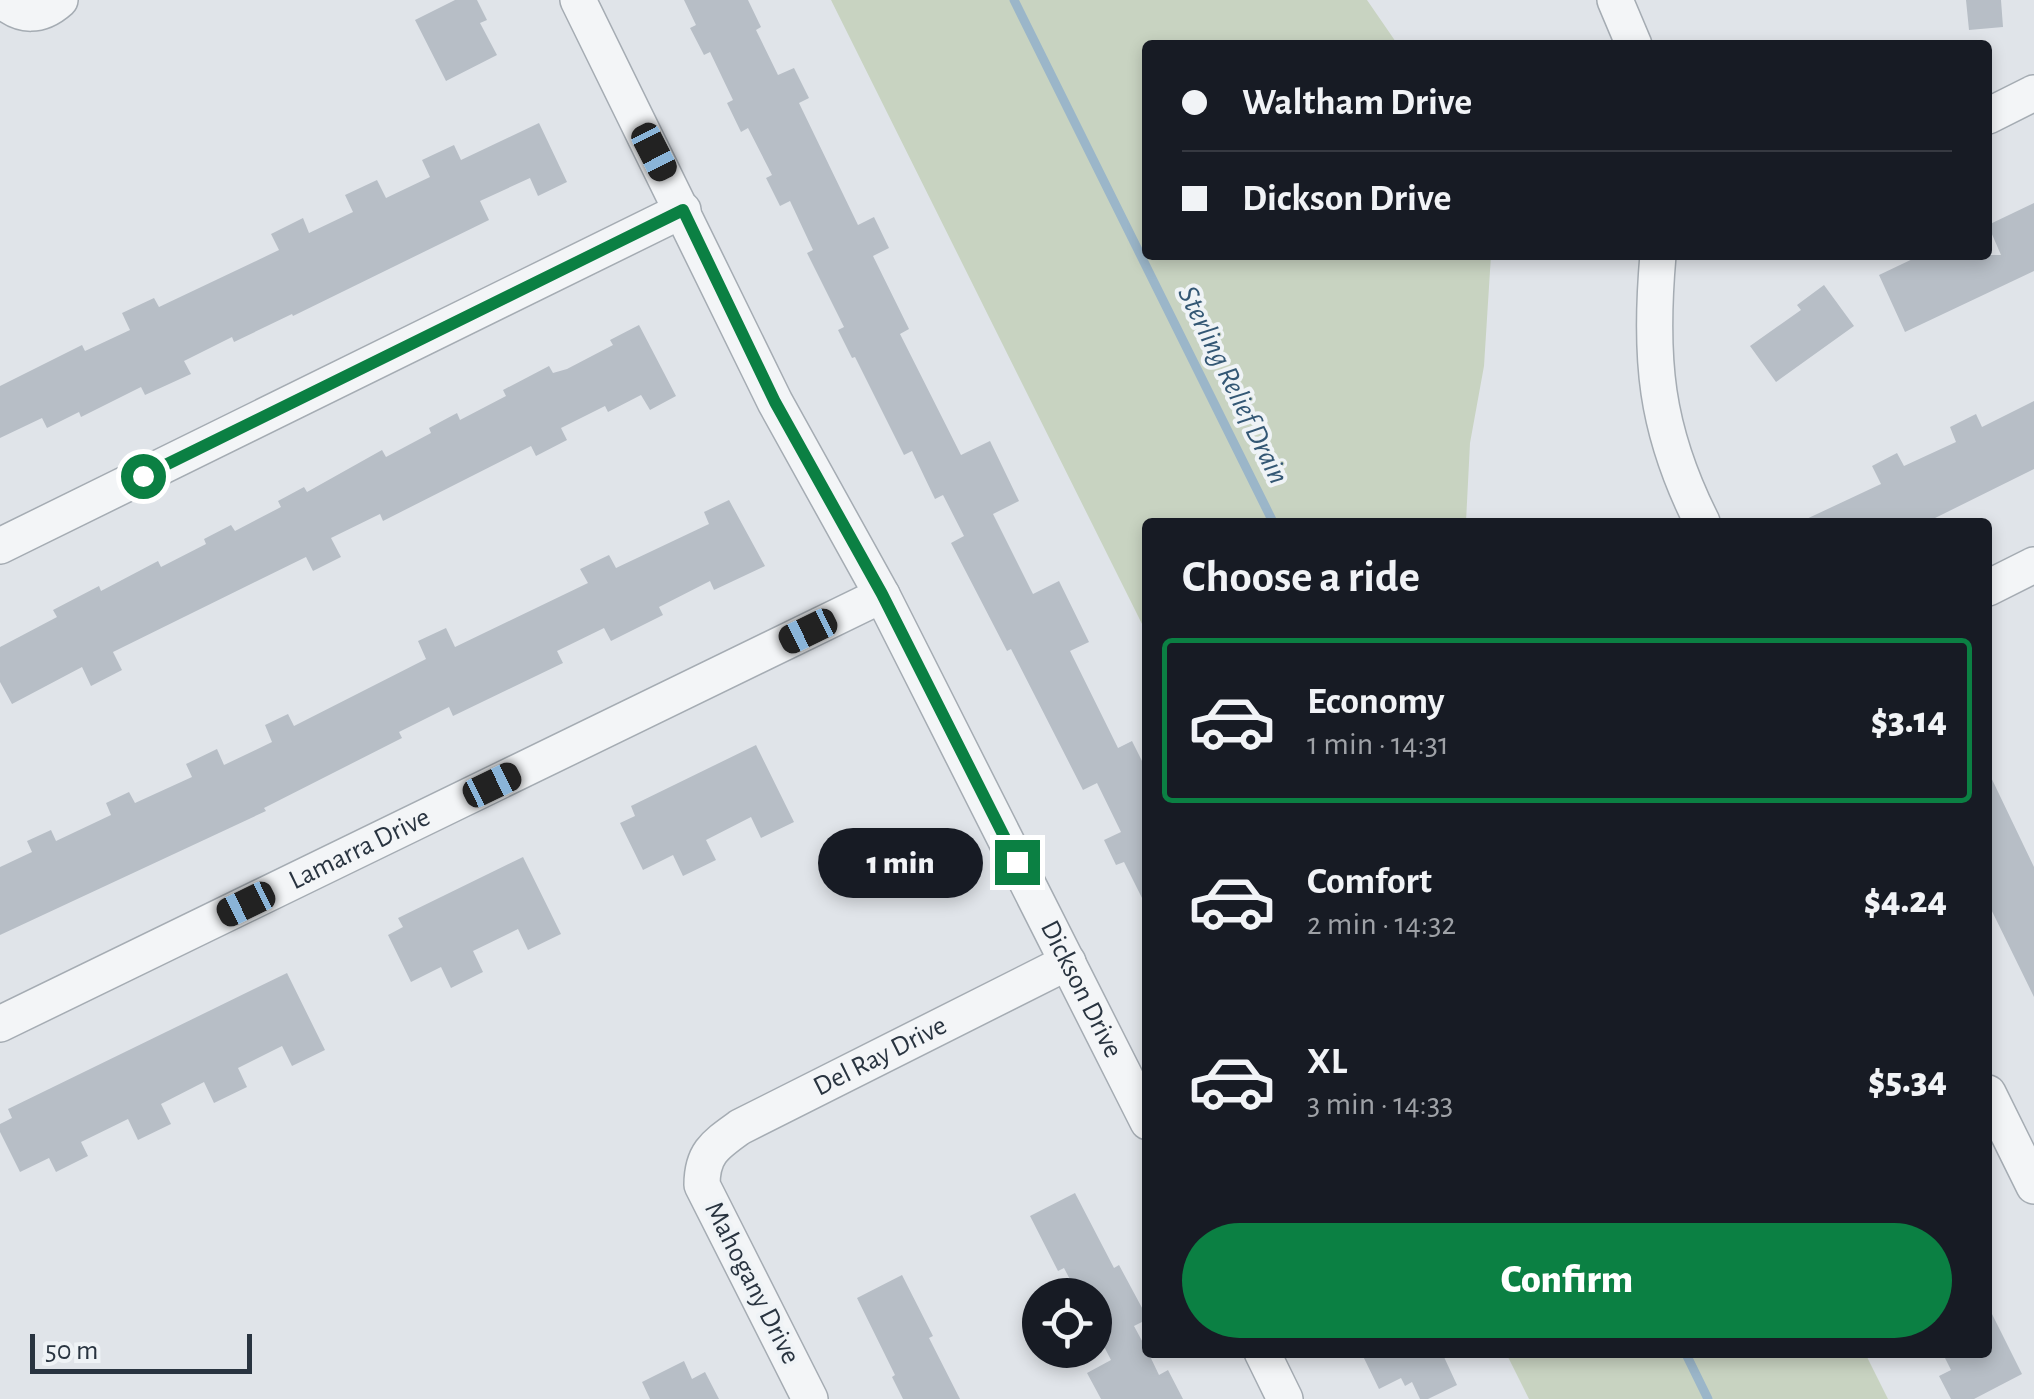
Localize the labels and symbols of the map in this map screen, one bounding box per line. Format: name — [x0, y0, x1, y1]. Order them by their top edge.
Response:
car — [627, 118, 681, 186]
water label: Sterling Relief Drain — [1172, 281, 1294, 489]
route start — [121, 454, 166, 499]
car — [774, 604, 842, 658]
car — [458, 758, 526, 812]
street label: Lamarra Drive — [285, 803, 435, 895]
callout: 1 min — [817, 827, 982, 897]
route end — [995, 840, 1040, 885]
car — [212, 877, 280, 931]
street label: Dickson Drive — [1035, 916, 1127, 1062]
street label: Del Ray Drive — [809, 1011, 951, 1102]
street label: Mahogany Drive — [699, 1197, 805, 1369]
scale bar — [30, 1329, 252, 1374]

